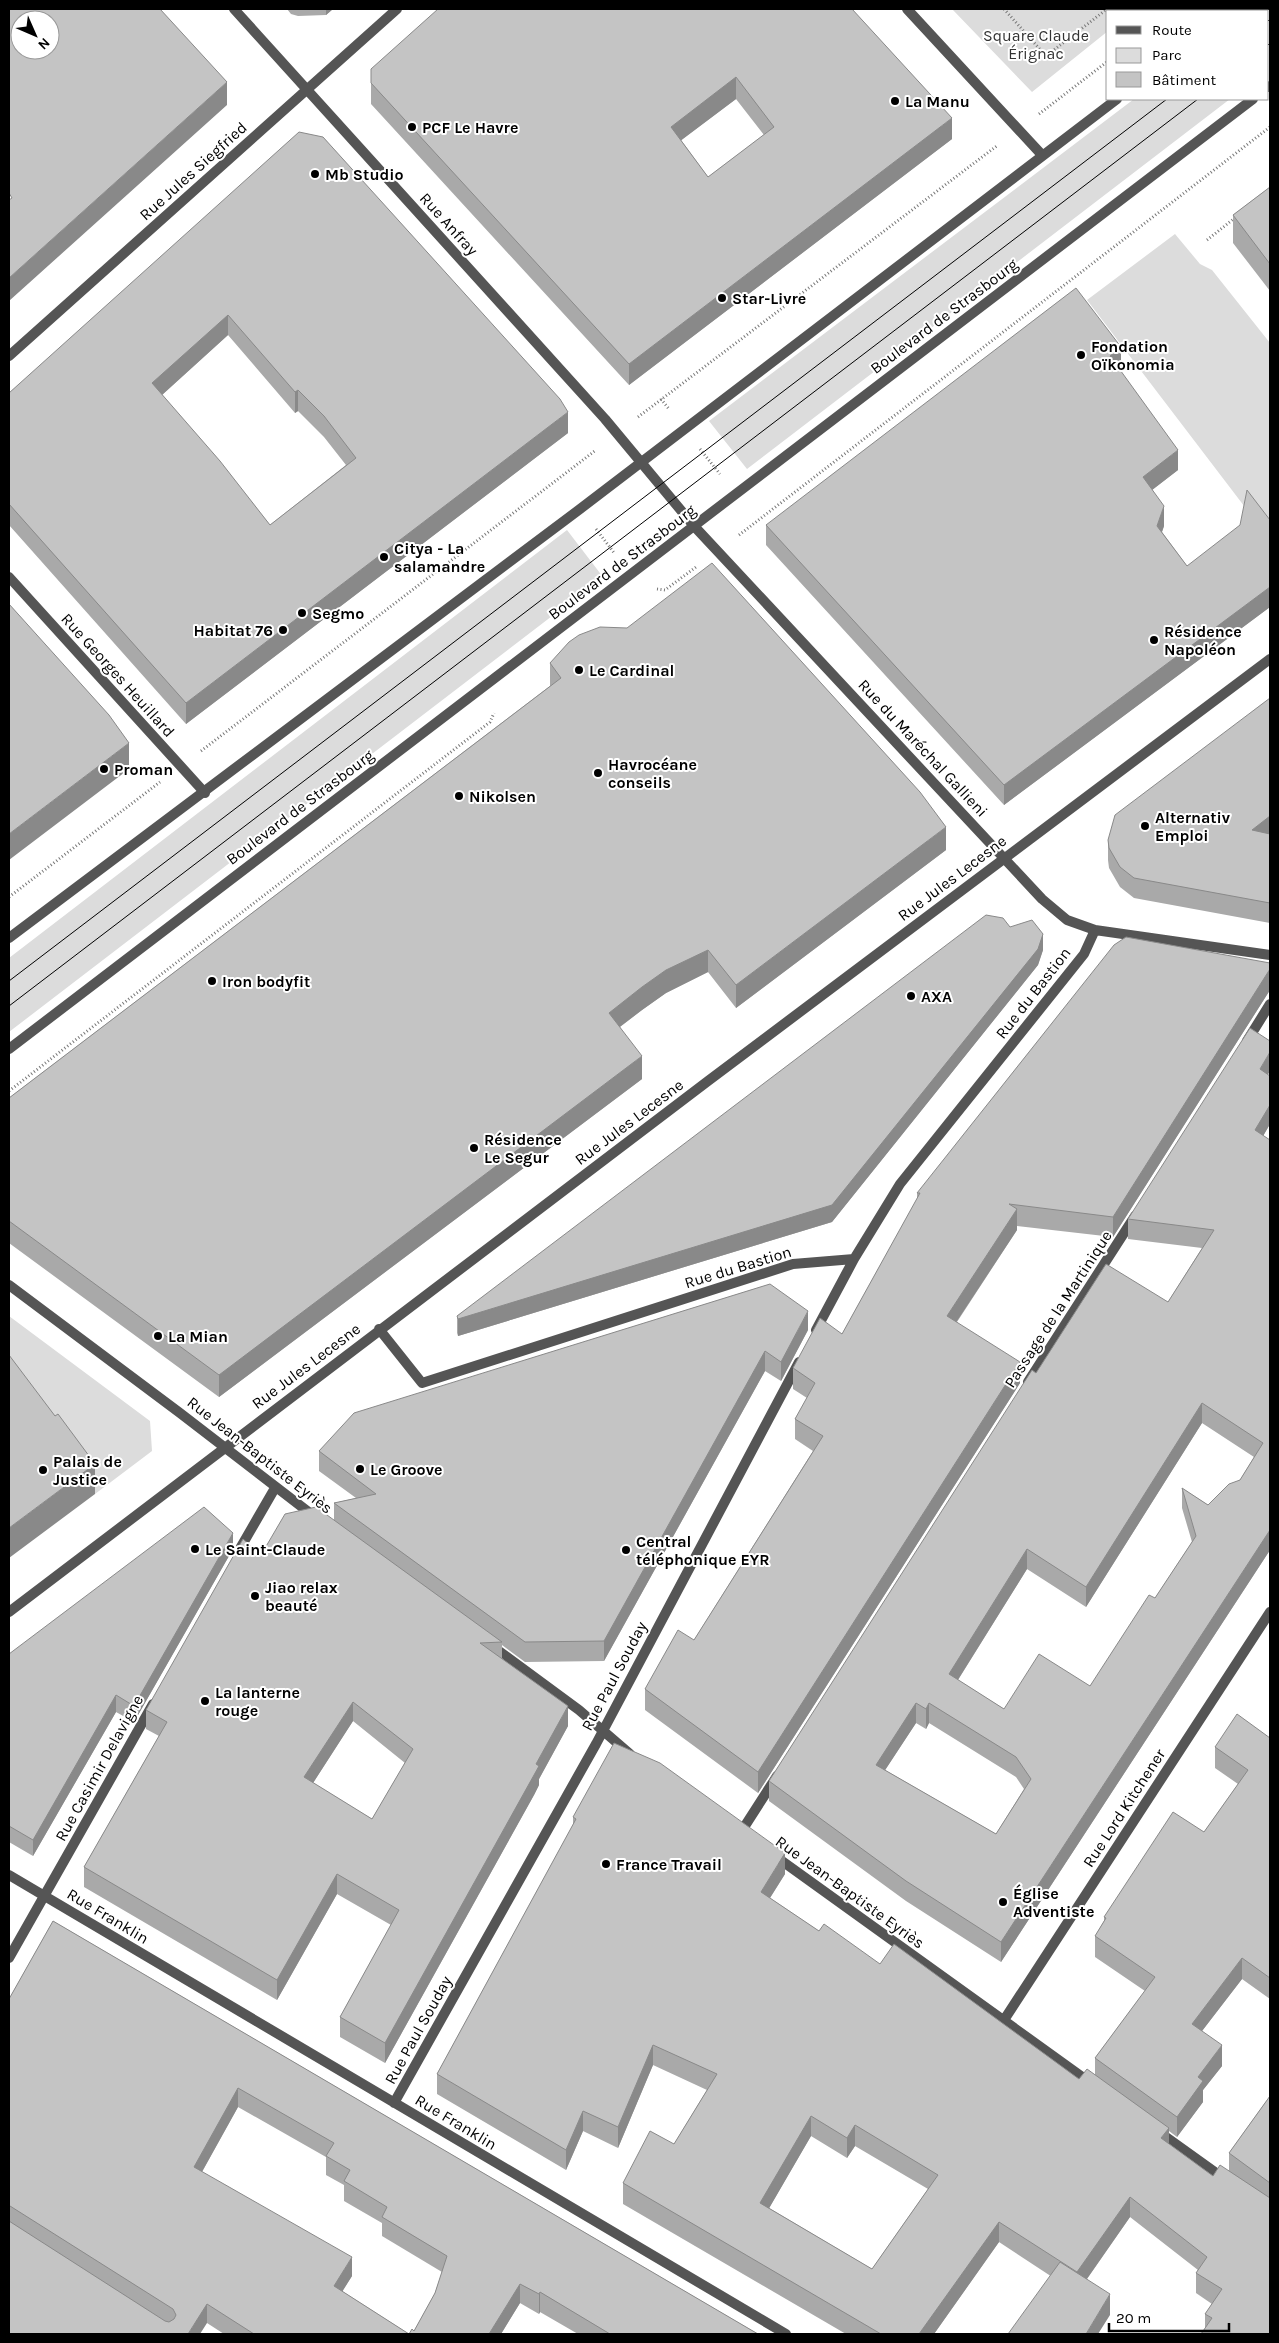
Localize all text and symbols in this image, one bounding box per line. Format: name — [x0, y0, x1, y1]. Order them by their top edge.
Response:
north arrow — [10, 10, 60, 60]
legend — [1106, 10, 1269, 100]
text: Route — [1152, 21, 1192, 39]
park label: Square Claude Érignac — [983, 26, 1089, 63]
text: N — [34, 34, 53, 53]
text: Parc — [1152, 46, 1182, 64]
text: Bâtiment — [1152, 71, 1216, 89]
place label: La Manu — [905, 92, 970, 111]
marker: La Manu — [889, 95, 901, 107]
street label: Rue Jules Siegfried — [135, 118, 251, 224]
place label: PCF Le Havre — [422, 118, 518, 137]
marker: PCF Le Havre — [406, 121, 418, 133]
place label: Mb Studio — [325, 165, 404, 184]
marker: Mb Studio — [309, 168, 321, 180]
street label: Rue Anfray — [416, 189, 482, 260]
street label: Boulevard de Strasbourg — [867, 254, 1021, 378]
place label: Star-Livre — [732, 289, 806, 308]
marker: Star-Livre — [716, 292, 728, 304]
place label: Fondation Oïkonomia — [1091, 337, 1175, 374]
marker: Fondation Oïkonomia — [1075, 349, 1087, 361]
street label: Boulevard de Strasbourg — [545, 500, 699, 624]
place label: Citya - La salamandre — [394, 539, 485, 576]
marker: Citya - La salamandre — [378, 551, 390, 563]
place label: Segmo — [312, 604, 364, 623]
marker: Segmo — [296, 607, 308, 619]
street label: Rue Georges Heuillard — [57, 609, 179, 741]
place label: Habitat 76 — [194, 621, 273, 640]
place label: Résidence Napoléon — [1164, 622, 1242, 659]
marker: Habitat 76 — [277, 624, 289, 636]
marker: Résidence Napoléon — [1148, 634, 1160, 646]
place label: Le Cardinal — [589, 661, 674, 680]
marker: Le Cardinal — [573, 664, 585, 676]
street label: Rue du Maréchal Gallieni — [854, 675, 992, 821]
street label: Boulevard de Strasbourg — [223, 745, 377, 869]
place label: Havrocéane conseils — [608, 755, 697, 792]
place label: Proman — [114, 760, 173, 779]
marker: Proman — [98, 763, 110, 775]
marker: Havrocéane conseils — [592, 767, 604, 779]
place label: Nikolsen — [469, 787, 536, 806]
marker: Nikolsen — [453, 790, 465, 802]
place label: Alternativ Emploi — [1155, 808, 1231, 845]
marker: Alternativ Emploi — [1139, 820, 1151, 832]
street label: Rue Jules Lecesne — [894, 831, 1010, 925]
street label: Rue du Bastion — [991, 943, 1075, 1043]
place label: Iron bodyfit — [222, 972, 310, 991]
marker: Iron bodyfit — [206, 975, 218, 987]
place label: AXA — [921, 987, 952, 1006]
marker: AXA — [905, 990, 917, 1002]
street label: Rue Jules Lecesne — [571, 1075, 687, 1169]
place label: Résidence Le Segur — [484, 1130, 562, 1167]
marker: Résidence Le Segur — [468, 1142, 480, 1154]
street label: Passage de la Martinique — [1000, 1227, 1116, 1391]
street label: Rue du Bastion — [682, 1242, 794, 1292]
street label: Rue Jules Lecesne — [248, 1319, 364, 1413]
place label: La Mian — [168, 1327, 228, 1346]
marker: La Mian — [152, 1330, 164, 1342]
street label: Rue Jean-Baptiste Eyriès — [184, 1392, 336, 1518]
place label: Palais de Justice — [53, 1452, 122, 1489]
place label: Le Groove — [370, 1460, 442, 1479]
marker: Le Groove — [354, 1463, 366, 1475]
marker: Palais de Justice — [37, 1464, 49, 1476]
place label: Central téléphonique EYR — [636, 1532, 770, 1569]
place label: Le Saint-Claude — [205, 1540, 325, 1559]
marker: Le Saint-Claude — [189, 1543, 201, 1555]
marker: Central téléphonique EYR — [620, 1544, 632, 1556]
place label: Jiao relax beauté — [265, 1578, 338, 1615]
marker: Jiao relax beauté — [249, 1590, 261, 1602]
street label: Rue Paul Souday — [577, 1618, 651, 1734]
place label: La lanterne rouge — [215, 1683, 300, 1720]
street label: Rue Casimir Delavigne — [51, 1692, 147, 1844]
marker: La lanterne rouge — [199, 1695, 211, 1707]
street label: Rue Lord Kitchener — [1079, 1745, 1169, 1871]
street label: Rue Jean-Baptiste Eyriès — [772, 1832, 928, 1952]
place label: France Travail — [616, 1855, 722, 1874]
marker: France Travail — [600, 1858, 612, 1870]
street label: Rue Franklin — [64, 1884, 152, 1948]
place label: Église Adventiste — [1013, 1884, 1094, 1921]
marker: Église Adventiste — [997, 1896, 1009, 1908]
street label: Rue Paul Souday — [380, 1972, 456, 2088]
street label: Rue Franklin — [412, 2090, 500, 2154]
scale bar — [1109, 2300, 1229, 2332]
text: 20 m — [1116, 2309, 1151, 2327]

